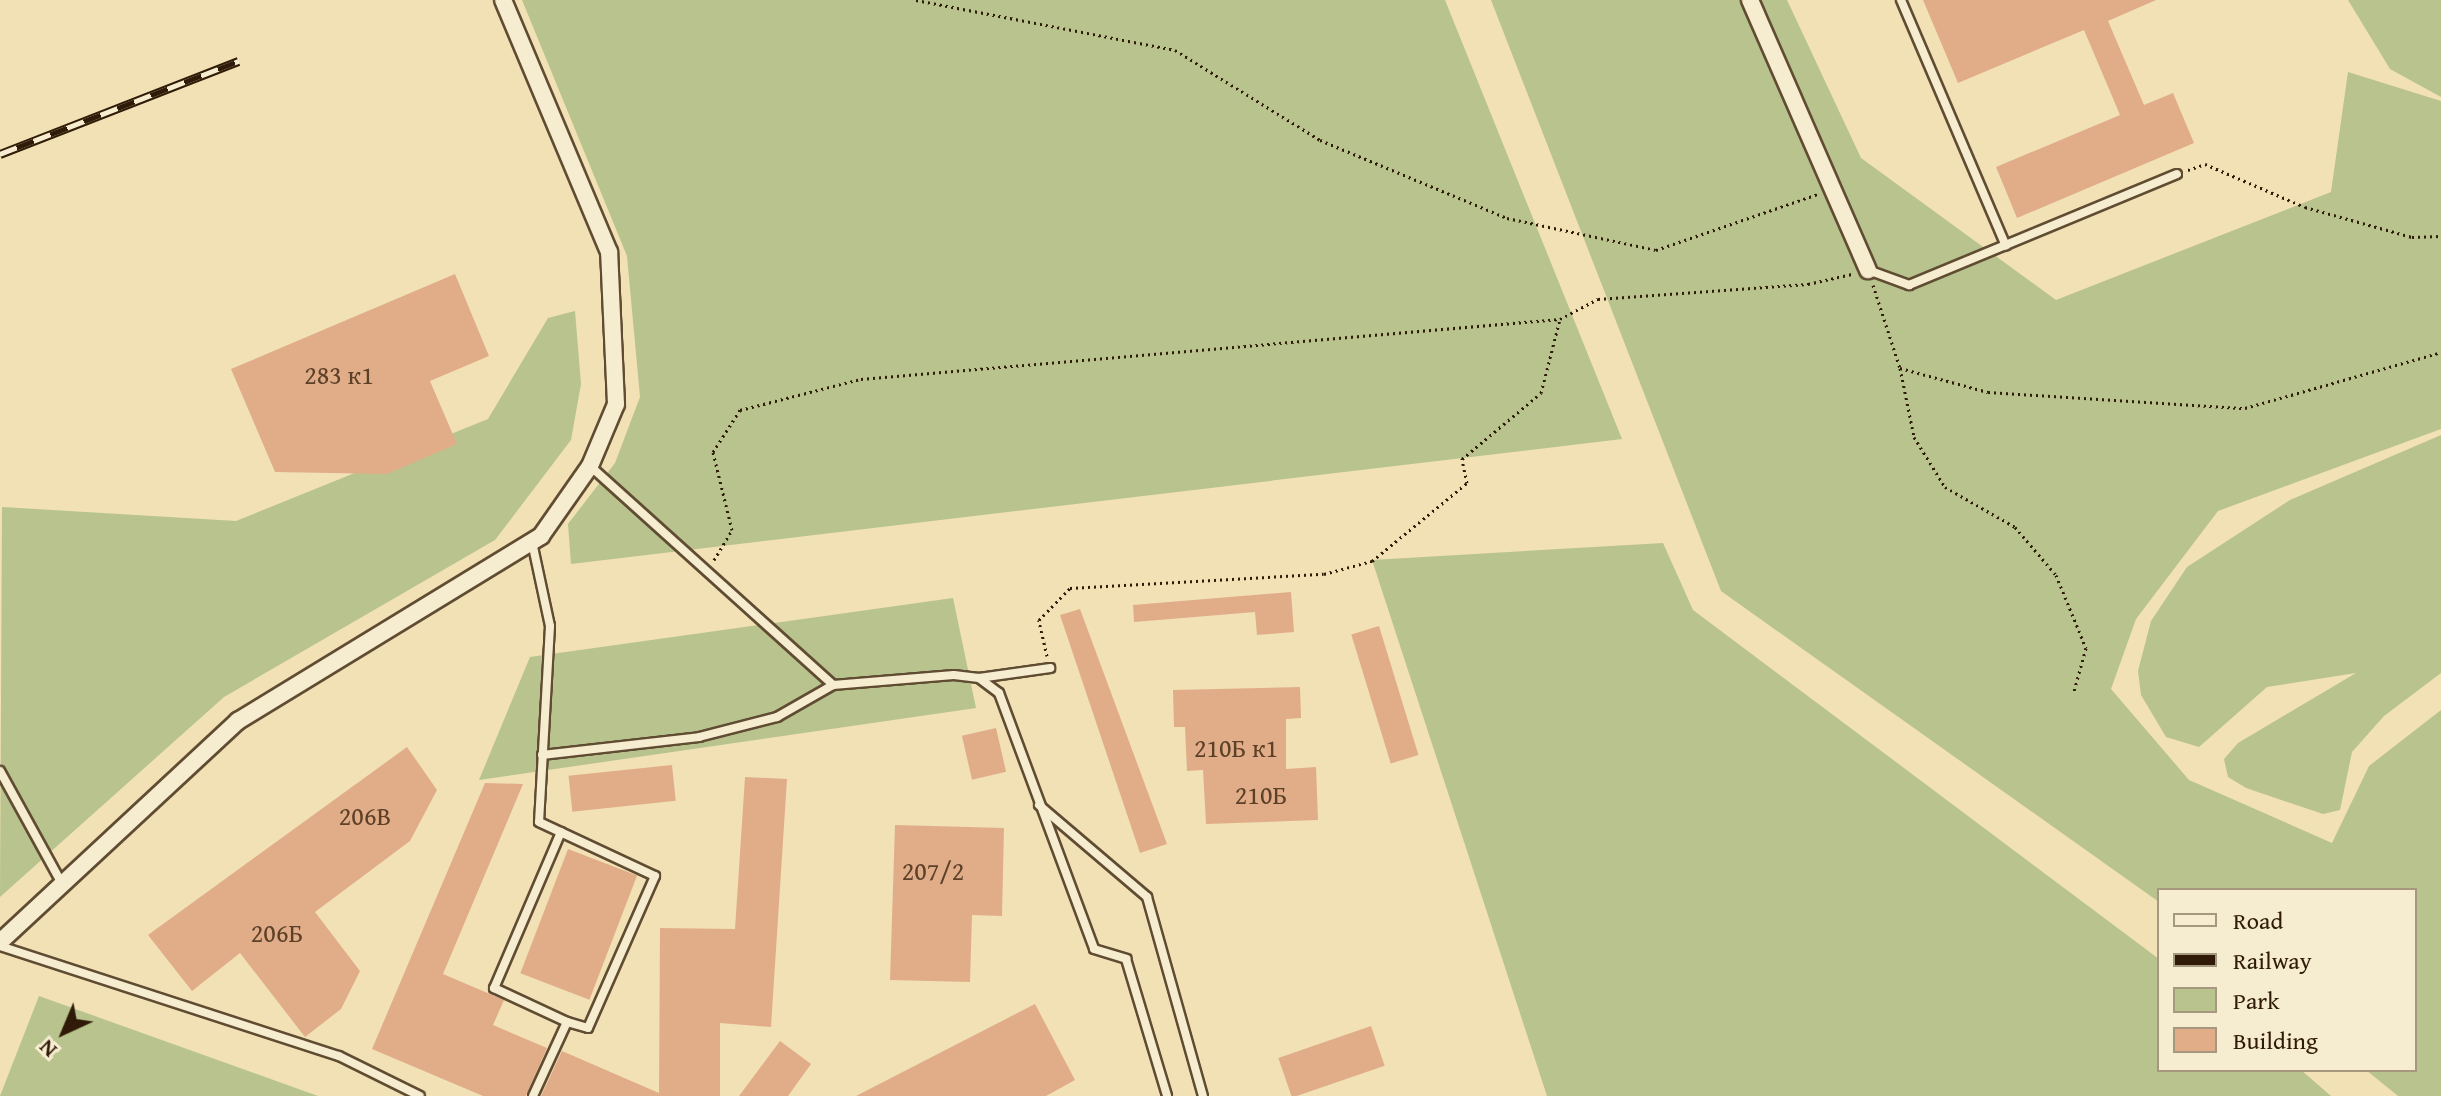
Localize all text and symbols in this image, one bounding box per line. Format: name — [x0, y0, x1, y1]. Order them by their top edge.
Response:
house number: 283 к1 — [304, 359, 374, 391]
house number: 210Б к1 — [1194, 732, 1278, 764]
house number: 210Б — [1235, 779, 1287, 811]
house number: 206В — [339, 800, 391, 832]
house number: 207/2 — [902, 855, 964, 887]
legend — [2157, 888, 2417, 1072]
text: Road — [2233, 903, 2283, 938]
house number: 206Б — [251, 917, 303, 949]
text: Railway — [2233, 943, 2312, 978]
text: Park — [2233, 983, 2279, 1018]
north arrow — [24, 992, 104, 1072]
text: Building — [2233, 1023, 2318, 1058]
text: N — [31, 1033, 64, 1066]

